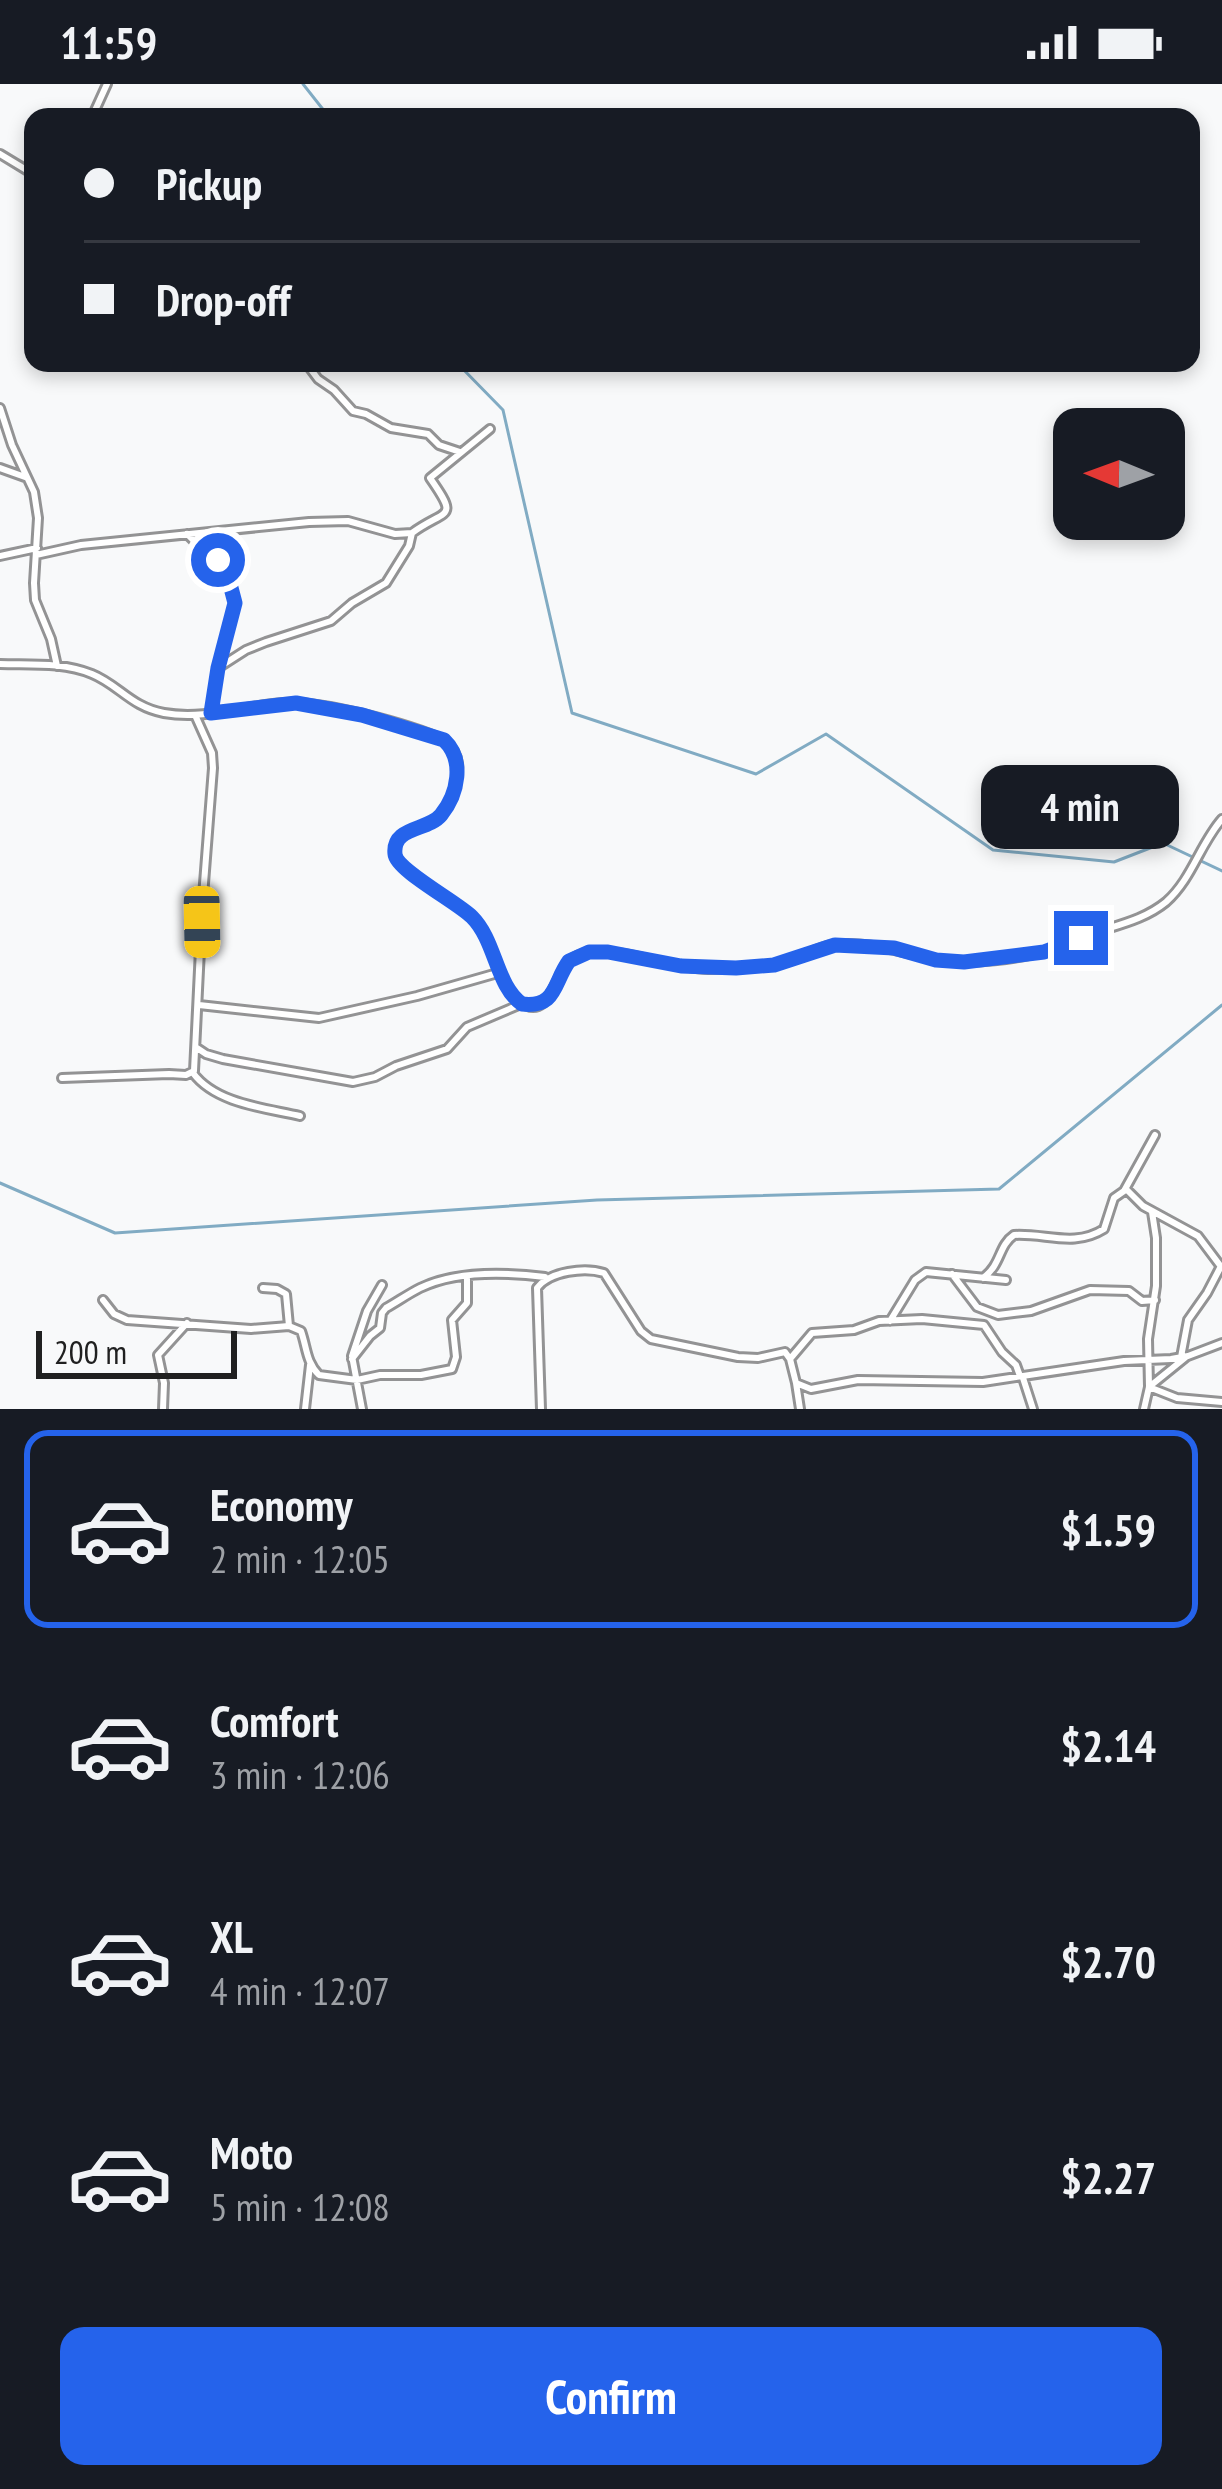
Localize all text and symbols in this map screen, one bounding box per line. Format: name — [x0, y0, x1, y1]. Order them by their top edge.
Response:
text: 11:59 — [60, 13, 157, 71]
text: Pickup — [156, 154, 262, 212]
text: Drop-off — [156, 270, 290, 328]
north arrow — [1053, 408, 1185, 540]
map controls — [1053, 408, 1185, 540]
route start — [191, 533, 245, 587]
callout: 4 min — [982, 764, 1180, 848]
text: 4 min — [1041, 781, 1119, 832]
car — [183, 886, 221, 958]
route end — [1054, 911, 1108, 965]
scale bar — [36, 1325, 237, 1378]
text: 200 m — [54, 1330, 127, 1373]
icon: car — [66, 1475, 174, 1583]
text: Economy — [210, 1475, 353, 1533]
text: $1.59 — [1060, 1500, 1156, 1558]
text: 2 min · 12:05 — [210, 1533, 390, 1584]
icon: car — [66, 1691, 174, 1799]
text: Comfort — [210, 1691, 339, 1749]
text: $2.14 — [1060, 1716, 1156, 1774]
text: 3 min · 12:06 — [210, 1749, 390, 1800]
icon: car — [66, 1907, 174, 2015]
text: XL — [210, 1907, 253, 1965]
text: $2.70 — [1060, 1932, 1156, 1990]
text: 4 min · 12:07 — [210, 1965, 390, 2016]
icon: car — [66, 2123, 174, 2231]
text: Moto — [210, 2123, 293, 2181]
text: $2.27 — [1060, 2148, 1156, 2206]
text: 5 min · 12:08 — [210, 2181, 390, 2232]
button: Confirm — [60, 2327, 1162, 2465]

